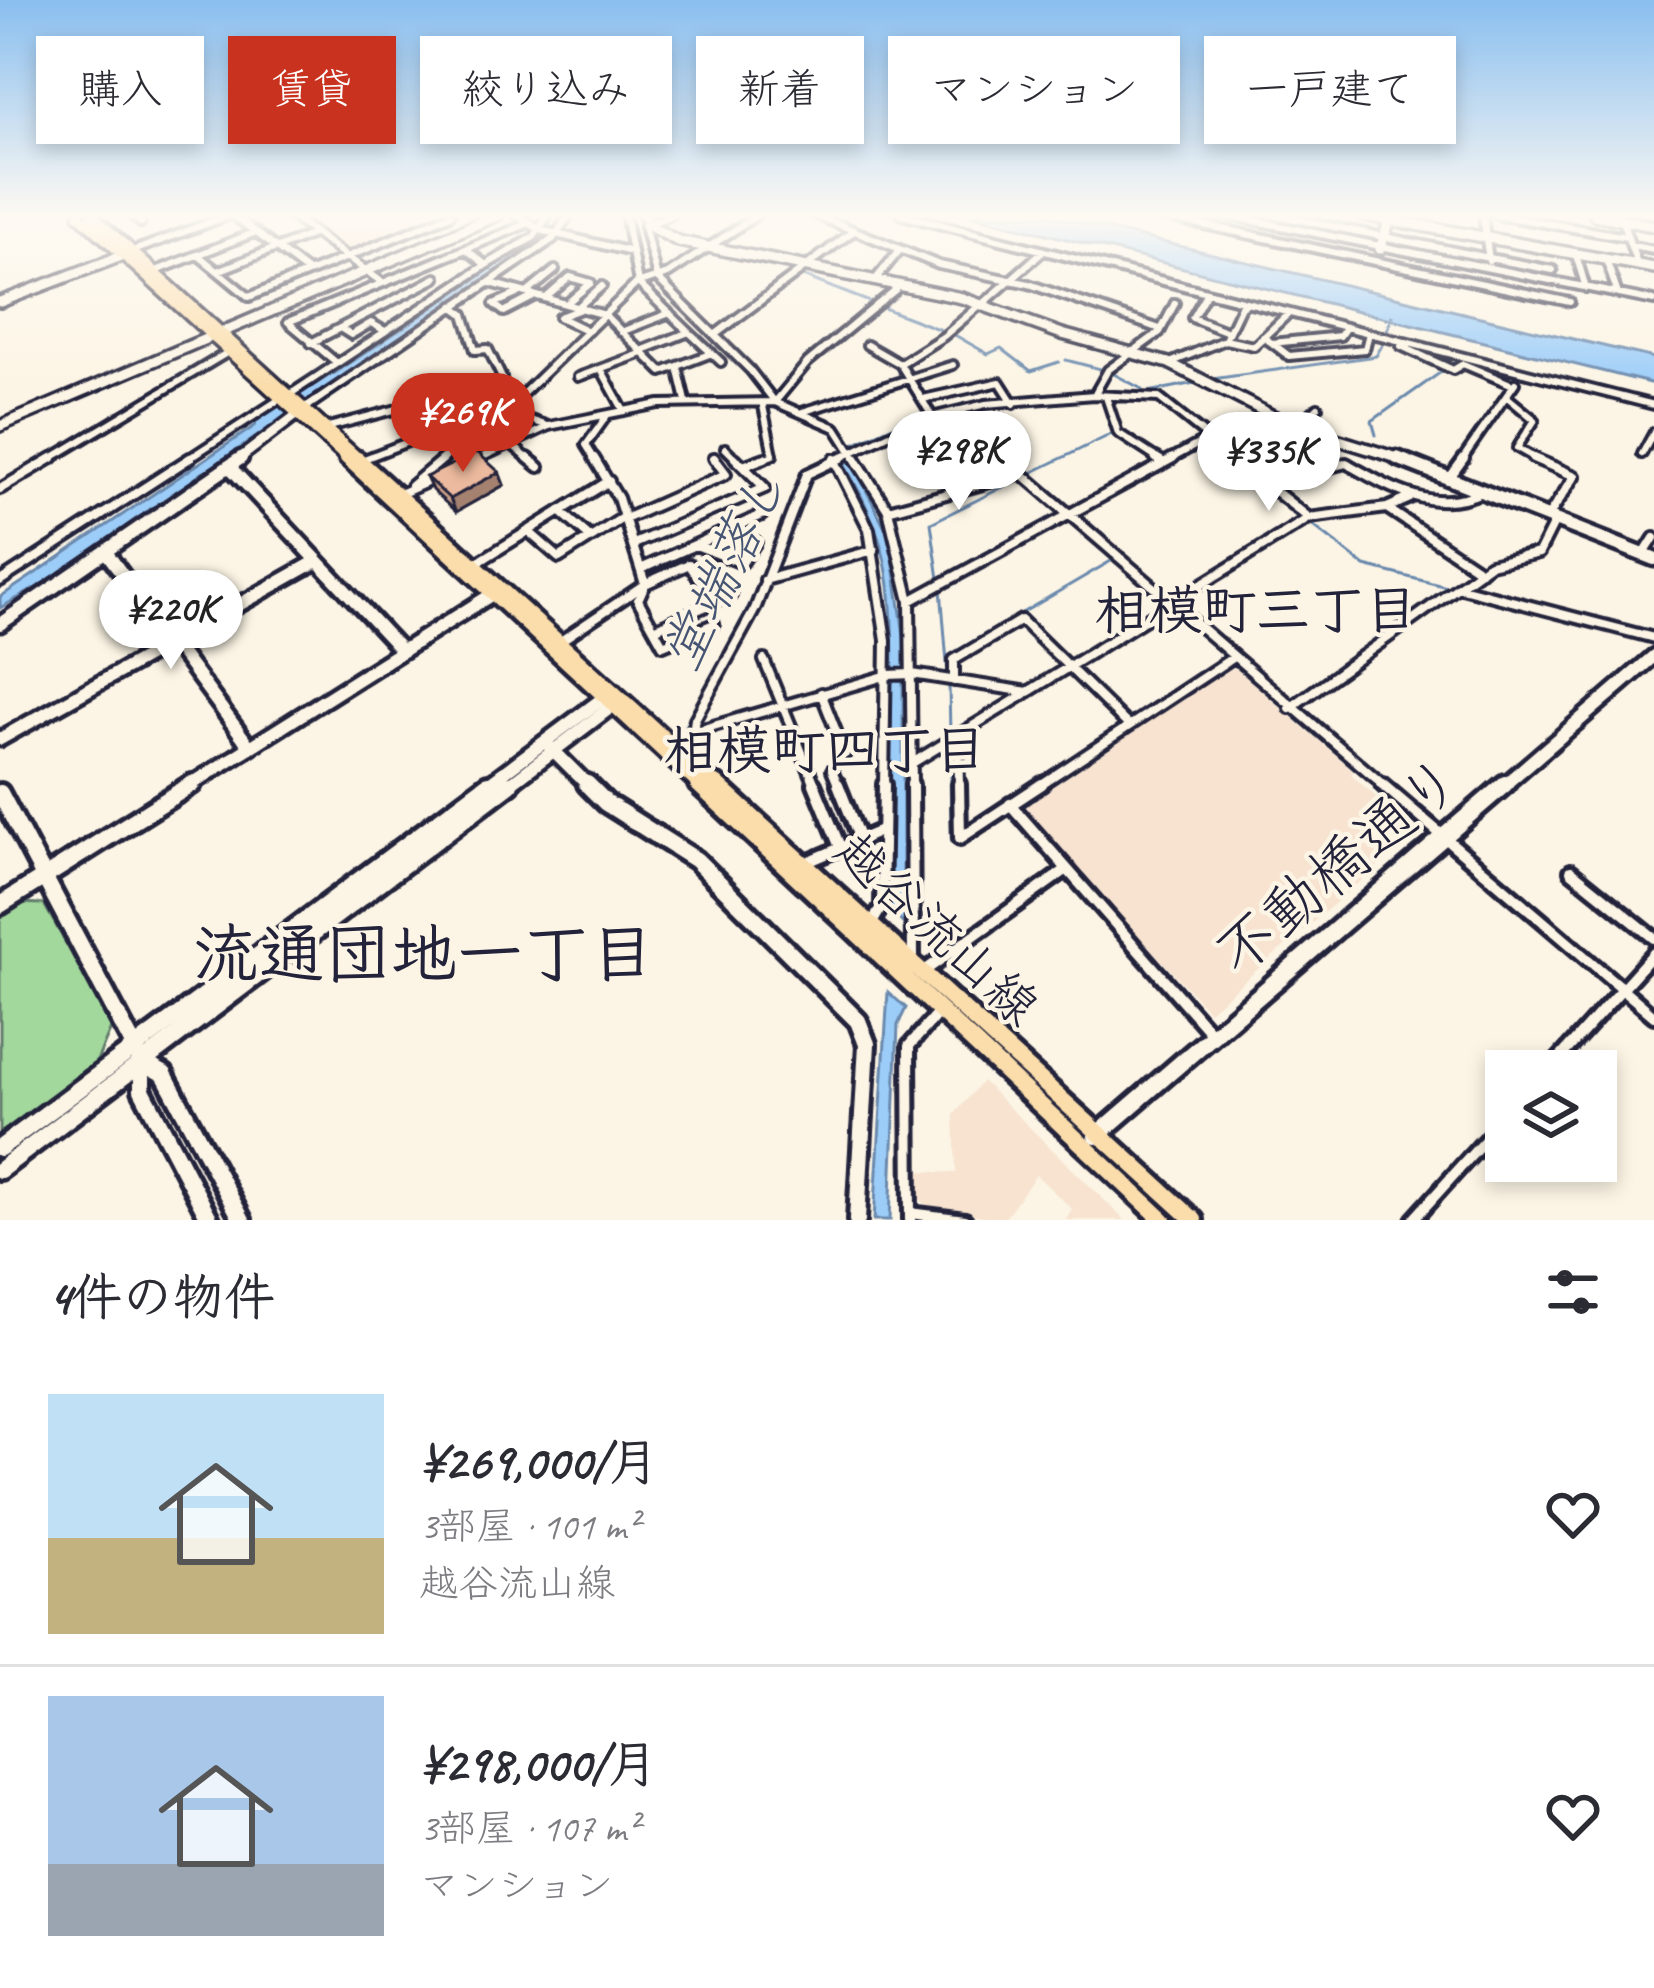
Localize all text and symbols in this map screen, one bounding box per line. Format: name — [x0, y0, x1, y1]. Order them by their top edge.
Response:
chip: 購入 — [36, 36, 204, 144]
chip: 賃貸 — [228, 36, 396, 144]
chip: 絞り込み — [420, 36, 672, 144]
chip: 新着 — [696, 36, 864, 144]
chip: マンション — [888, 36, 1180, 144]
chip: 一戸建て — [1204, 36, 1456, 144]
pin: ¥269K — [379, 373, 547, 475]
text: ¥269K — [418, 387, 508, 436]
pin: ¥298K — [875, 411, 1043, 513]
pin: ¥335K — [1185, 412, 1353, 514]
text: ¥298K — [914, 425, 1004, 474]
text: ¥335K — [1224, 426, 1314, 475]
water label: 堂端落し — [646, 457, 802, 681]
pin: ¥220K — [87, 570, 255, 672]
district label: 相模町三丁目 — [1094, 576, 1418, 644]
text: ¥220K — [126, 584, 216, 633]
district label: 相模町四丁目 — [663, 716, 987, 784]
street label: 不動橋通り — [1199, 740, 1478, 991]
street label: 越谷流山線 — [822, 818, 1052, 1039]
district label: 流通団地一丁目 — [193, 913, 655, 996]
map controls — [1485, 1050, 1617, 1182]
button: layers — [1485, 1050, 1617, 1182]
icon: filters — [1540, 1259, 1606, 1325]
text: 4件の物件 — [48, 1265, 275, 1329]
text: ¥269,000/月 — [420, 1430, 659, 1494]
icon: home — [144, 1442, 288, 1586]
icon: heart — [1540, 1481, 1606, 1547]
text: 3部屋 · 101 m² — [420, 1502, 638, 1551]
text: 越谷流山線 — [420, 1559, 615, 1608]
text: ¥298,000/月 — [420, 1732, 658, 1796]
icon: home — [144, 1744, 288, 1888]
icon: heart — [1540, 1783, 1606, 1849]
text: 3部屋 · 107 m² — [420, 1804, 638, 1853]
text: マンション — [420, 1861, 613, 1910]

